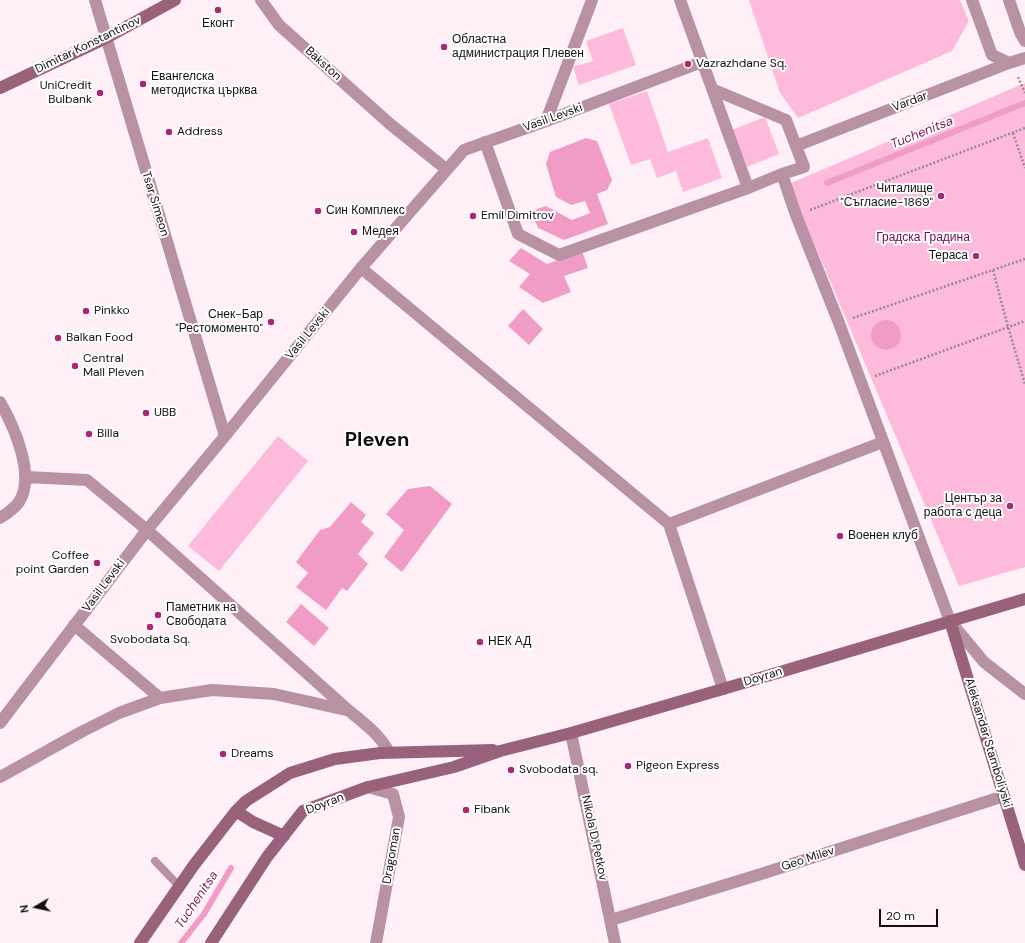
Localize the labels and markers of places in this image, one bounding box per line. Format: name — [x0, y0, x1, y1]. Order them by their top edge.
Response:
marker: Еконт — [213, 5, 223, 15]
place label: Еконт — [202, 17, 234, 31]
place label: Областна администрация Плевен — [452, 33, 584, 61]
marker: Областна администрация Плевен — [439, 42, 449, 52]
place label: Vazrazhdane Sq. — [696, 57, 787, 71]
marker: Vazrazhdane Sq. — [683, 59, 693, 69]
place label: Евангелска методистка църква — [151, 70, 257, 98]
place label: UniCredit Bulbank — [40, 79, 92, 107]
marker: Евангелска методистка църква — [138, 79, 148, 89]
marker: UniCredit Bulbank — [95, 88, 105, 98]
place label: Address — [177, 125, 223, 139]
marker: Address — [164, 127, 174, 137]
place label: Читалище "Съгласие-1869" — [840, 182, 933, 210]
marker: Читалище "Съгласие-1869" — [936, 191, 946, 201]
place label: Син Комплекс — [326, 204, 405, 218]
marker: Син Комплекс — [313, 206, 323, 216]
place label: Emil Dimitrov — [481, 209, 554, 223]
marker: Emil Dimitrov — [468, 211, 478, 221]
place label: Медея — [362, 225, 399, 239]
marker: Медея — [349, 227, 359, 237]
place label: Тераса — [929, 249, 968, 263]
marker: Тераса — [971, 251, 981, 261]
place label: Pinkko — [94, 304, 130, 318]
marker: Pinkko — [81, 306, 91, 316]
place label: Снек-Бар "Рестомоменто" — [175, 308, 263, 336]
marker: Снек-Бар "Рестомоменто" — [266, 317, 276, 327]
place label: Balkan Food — [66, 331, 133, 345]
marker: Balkan Food — [53, 333, 63, 343]
place label: Central Mall Pleven — [83, 352, 144, 380]
marker: Central Mall Pleven — [70, 361, 80, 371]
place label: UBB — [154, 406, 176, 420]
marker: UBB — [141, 408, 151, 418]
place label: Billa — [97, 427, 119, 441]
marker: Billa — [84, 429, 94, 439]
place label: Център за работа с деца — [924, 492, 1002, 520]
marker: Център за работа с деца — [1005, 501, 1015, 511]
place label: Военен клуб — [848, 529, 918, 543]
marker: Военен клуб — [835, 531, 845, 541]
place label: Coffee point Garden — [16, 549, 89, 577]
marker: Coffee point Garden — [92, 558, 102, 568]
place label: Паметник на Свободата — [166, 601, 236, 629]
marker: Паметник на Свободата — [153, 610, 163, 620]
marker: Svobodata Sq. — [145, 622, 155, 632]
place label: Svobodata Sq. — [110, 633, 190, 647]
place label: НЕК АД — [488, 635, 531, 649]
marker: НЕК АД — [475, 637, 485, 647]
place label: Dreams — [231, 747, 274, 761]
marker: Dreams — [218, 749, 228, 759]
place label: Pigeon Express — [636, 759, 720, 773]
marker: Pigeon Express — [623, 761, 633, 771]
place label: Svobodata sq. — [519, 763, 598, 777]
marker: Svobodata sq. — [506, 765, 516, 775]
place label: Fibank — [474, 803, 510, 817]
marker: Fibank — [461, 805, 471, 815]

